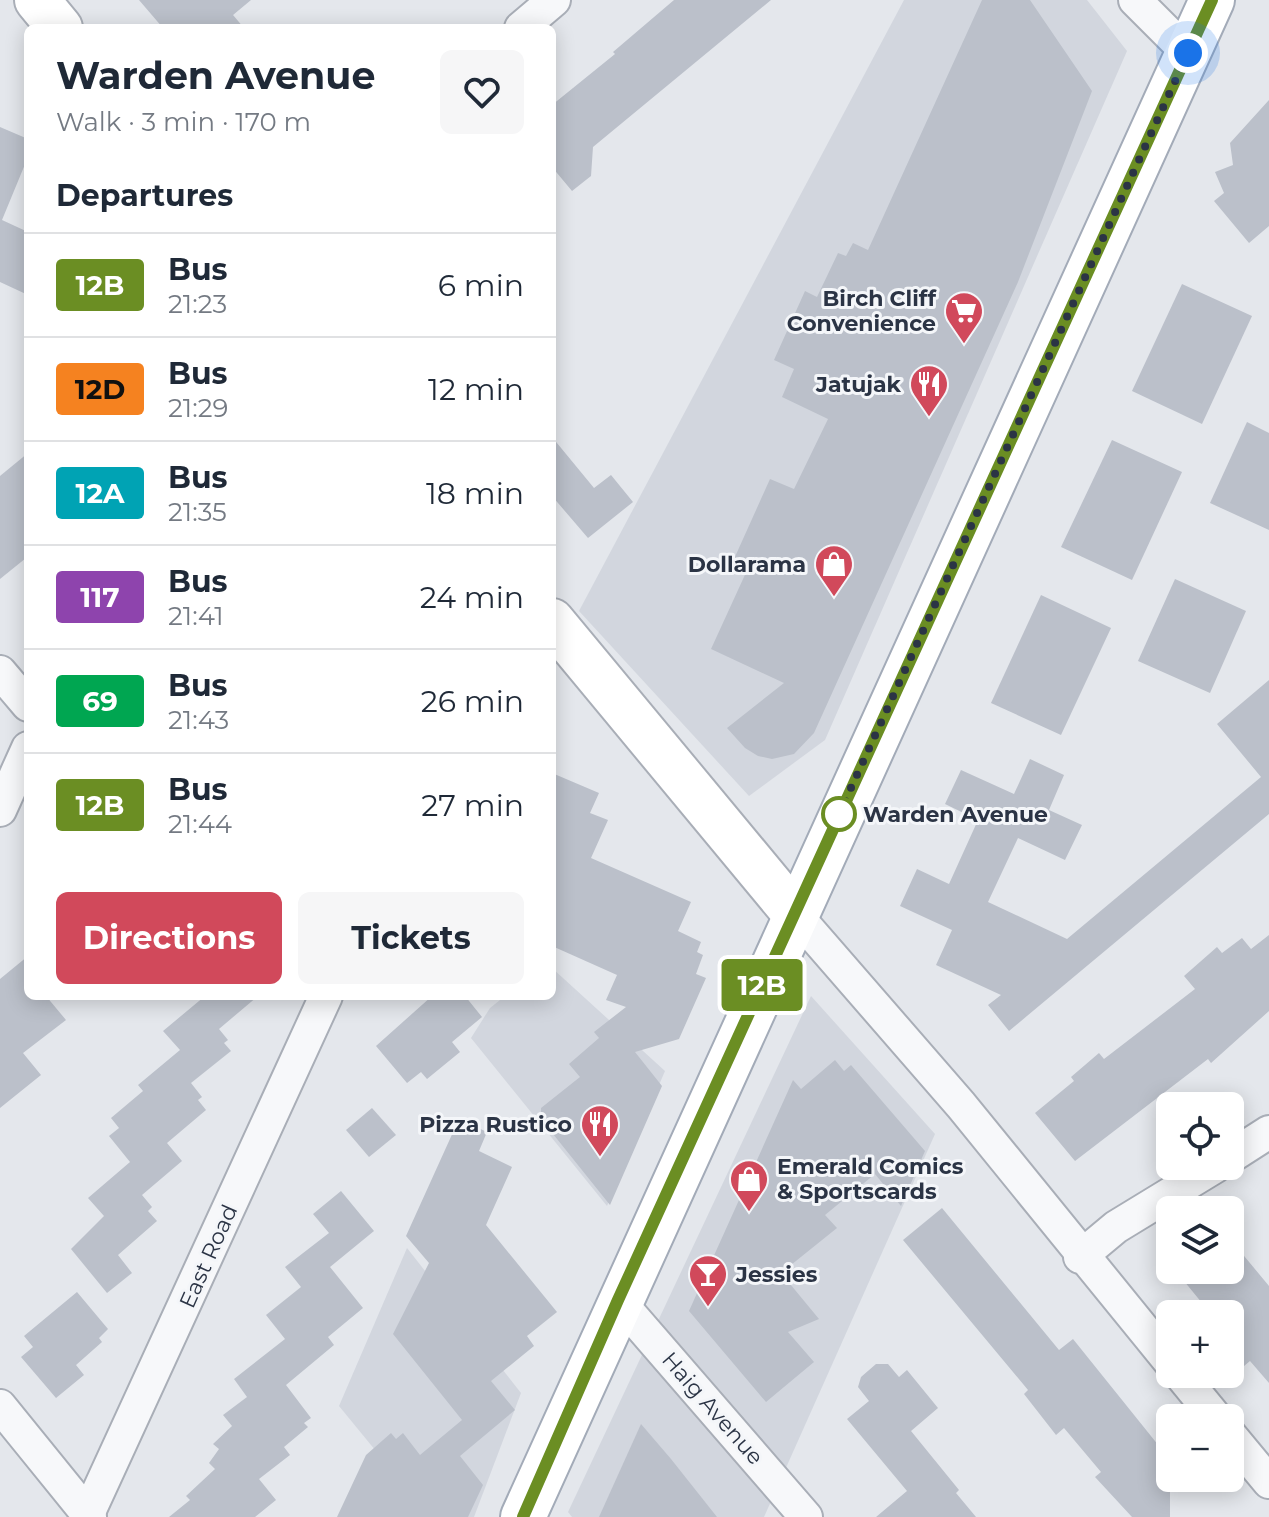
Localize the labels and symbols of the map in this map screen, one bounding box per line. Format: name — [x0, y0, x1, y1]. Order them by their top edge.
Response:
your location — [1168, 33, 1208, 73]
place label: Birch Cliff Convenience — [787, 285, 937, 337]
supermarket icon: Birch Cliff Convenience — [943, 290, 985, 345]
restaurant icon: Jatujak — [908, 363, 950, 418]
place label: Jatujak — [815, 371, 902, 398]
shop icon: Dollarama — [813, 543, 855, 598]
place label: Dollarama — [688, 551, 806, 578]
marker: Warden Avenue — [822, 797, 856, 831]
place label: Warden Avenue — [863, 801, 1048, 828]
line badge: 12B — [716, 959, 808, 1011]
restaurant icon: Pizza Rustico — [579, 1103, 621, 1158]
place label: Pizza Rustico — [419, 1111, 572, 1138]
place label: Emerald Comics & Sportscards — [777, 1153, 964, 1205]
shop icon: Emerald Comics & Sportscards — [728, 1158, 770, 1213]
street label: East Road — [174, 1200, 243, 1312]
bar icon: Jessies — [687, 1253, 729, 1308]
place label: Jessies — [735, 1261, 818, 1288]
street label: Haig Avenue — [656, 1346, 769, 1470]

